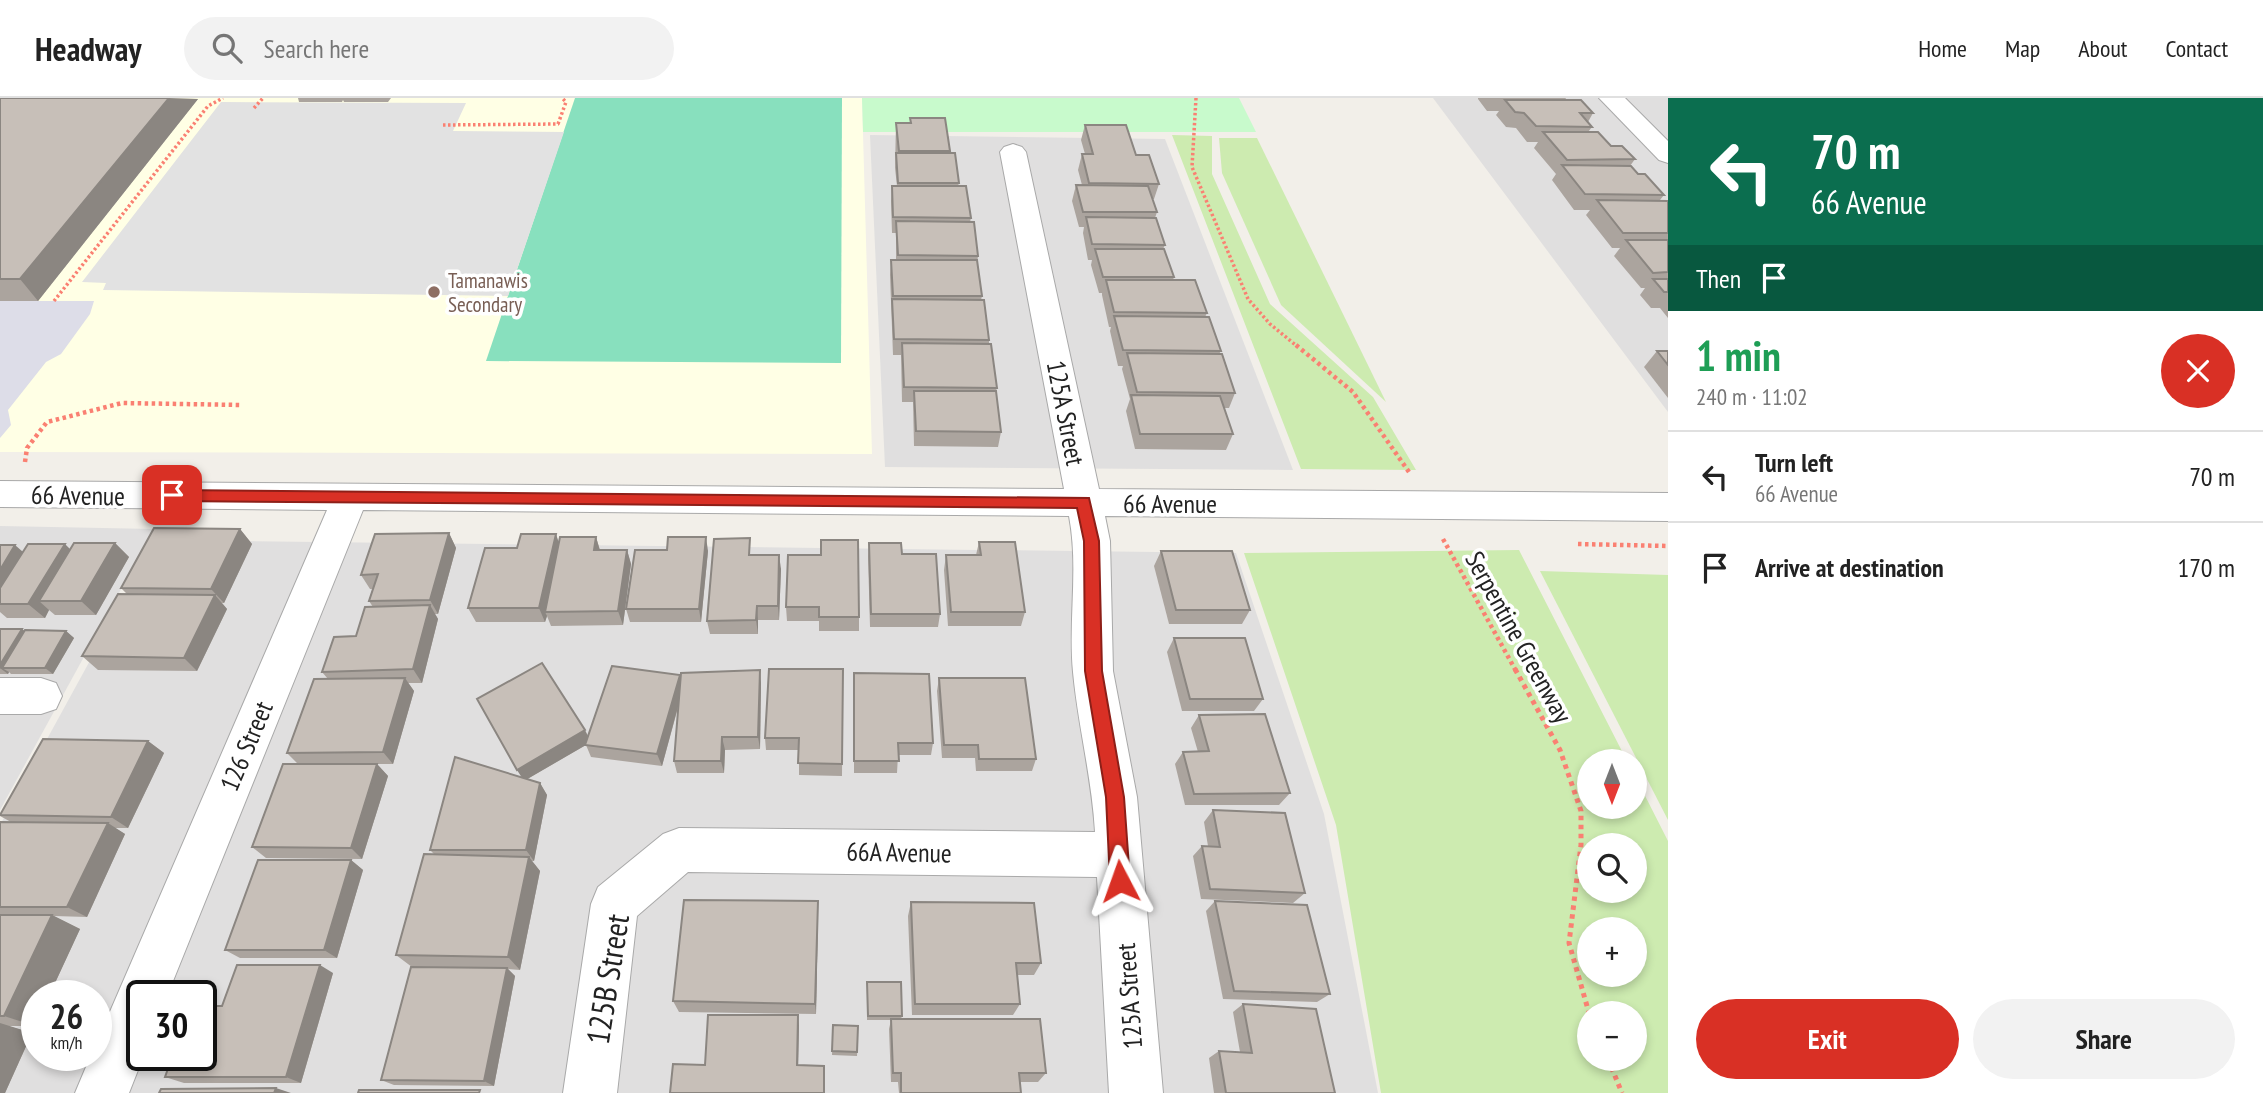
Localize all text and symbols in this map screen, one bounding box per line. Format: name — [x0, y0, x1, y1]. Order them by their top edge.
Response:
search box — [184, 17, 674, 80]
text: Headway — [35, 27, 142, 70]
icon: search — [208, 29, 246, 67]
text: Search here — [264, 32, 369, 65]
text: Home — [1918, 33, 1967, 64]
text: Map — [2005, 33, 2040, 64]
text: About — [2078, 33, 2127, 64]
text: Contact — [2165, 33, 2228, 64]
text: 70 m — [1811, 119, 1900, 183]
icon: left — [1696, 126, 1787, 217]
text: 66 Avenue — [1811, 181, 1927, 223]
icon: arrive — [1755, 259, 1793, 297]
text: Then — [1696, 262, 1741, 295]
place label: Tamanawis Secondary — [448, 267, 528, 318]
marker: Tamanawis Secondary — [426, 284, 442, 300]
text: 1 min — [1696, 328, 1781, 383]
button: close — [2161, 334, 2235, 408]
street label: 125A Street — [1040, 358, 1092, 468]
text: 240 m · 11:02 — [1696, 382, 1808, 411]
text: Turn left — [1755, 446, 1833, 479]
icon: left — [1696, 458, 1734, 496]
text: 70 m — [2189, 460, 2235, 493]
pin — [142, 465, 202, 525]
icon: arrive — [153, 476, 191, 514]
street label: 66 Avenue — [31, 478, 125, 512]
text: 66 Avenue — [1755, 479, 1838, 508]
street label: 66 Avenue — [1123, 487, 1217, 520]
street label: Serpentine Greenway — [1458, 545, 1580, 729]
icon: arrive — [1696, 549, 1734, 587]
text: Arrive at destination — [1755, 551, 1944, 584]
text: 170 m — [2177, 551, 2235, 584]
street label: 126 Street — [212, 696, 280, 796]
north arrow — [1577, 749, 1647, 819]
map controls — [1577, 749, 1647, 1071]
button: search — [1577, 833, 1647, 903]
street label: 66A Avenue — [846, 835, 952, 869]
position arrow — [1083, 844, 1157, 918]
street label: 125B Street — [576, 911, 638, 1047]
button: + — [1577, 917, 1647, 987]
street label: 125A Street — [1109, 942, 1149, 1050]
speed limit sign: 30 — [126, 980, 217, 1071]
text: 26 — [50, 993, 83, 1039]
button: Exit — [1696, 999, 1959, 1079]
button: Share — [1973, 999, 2235, 1079]
button: − — [1577, 1001, 1647, 1071]
text: km/h — [51, 1031, 82, 1054]

